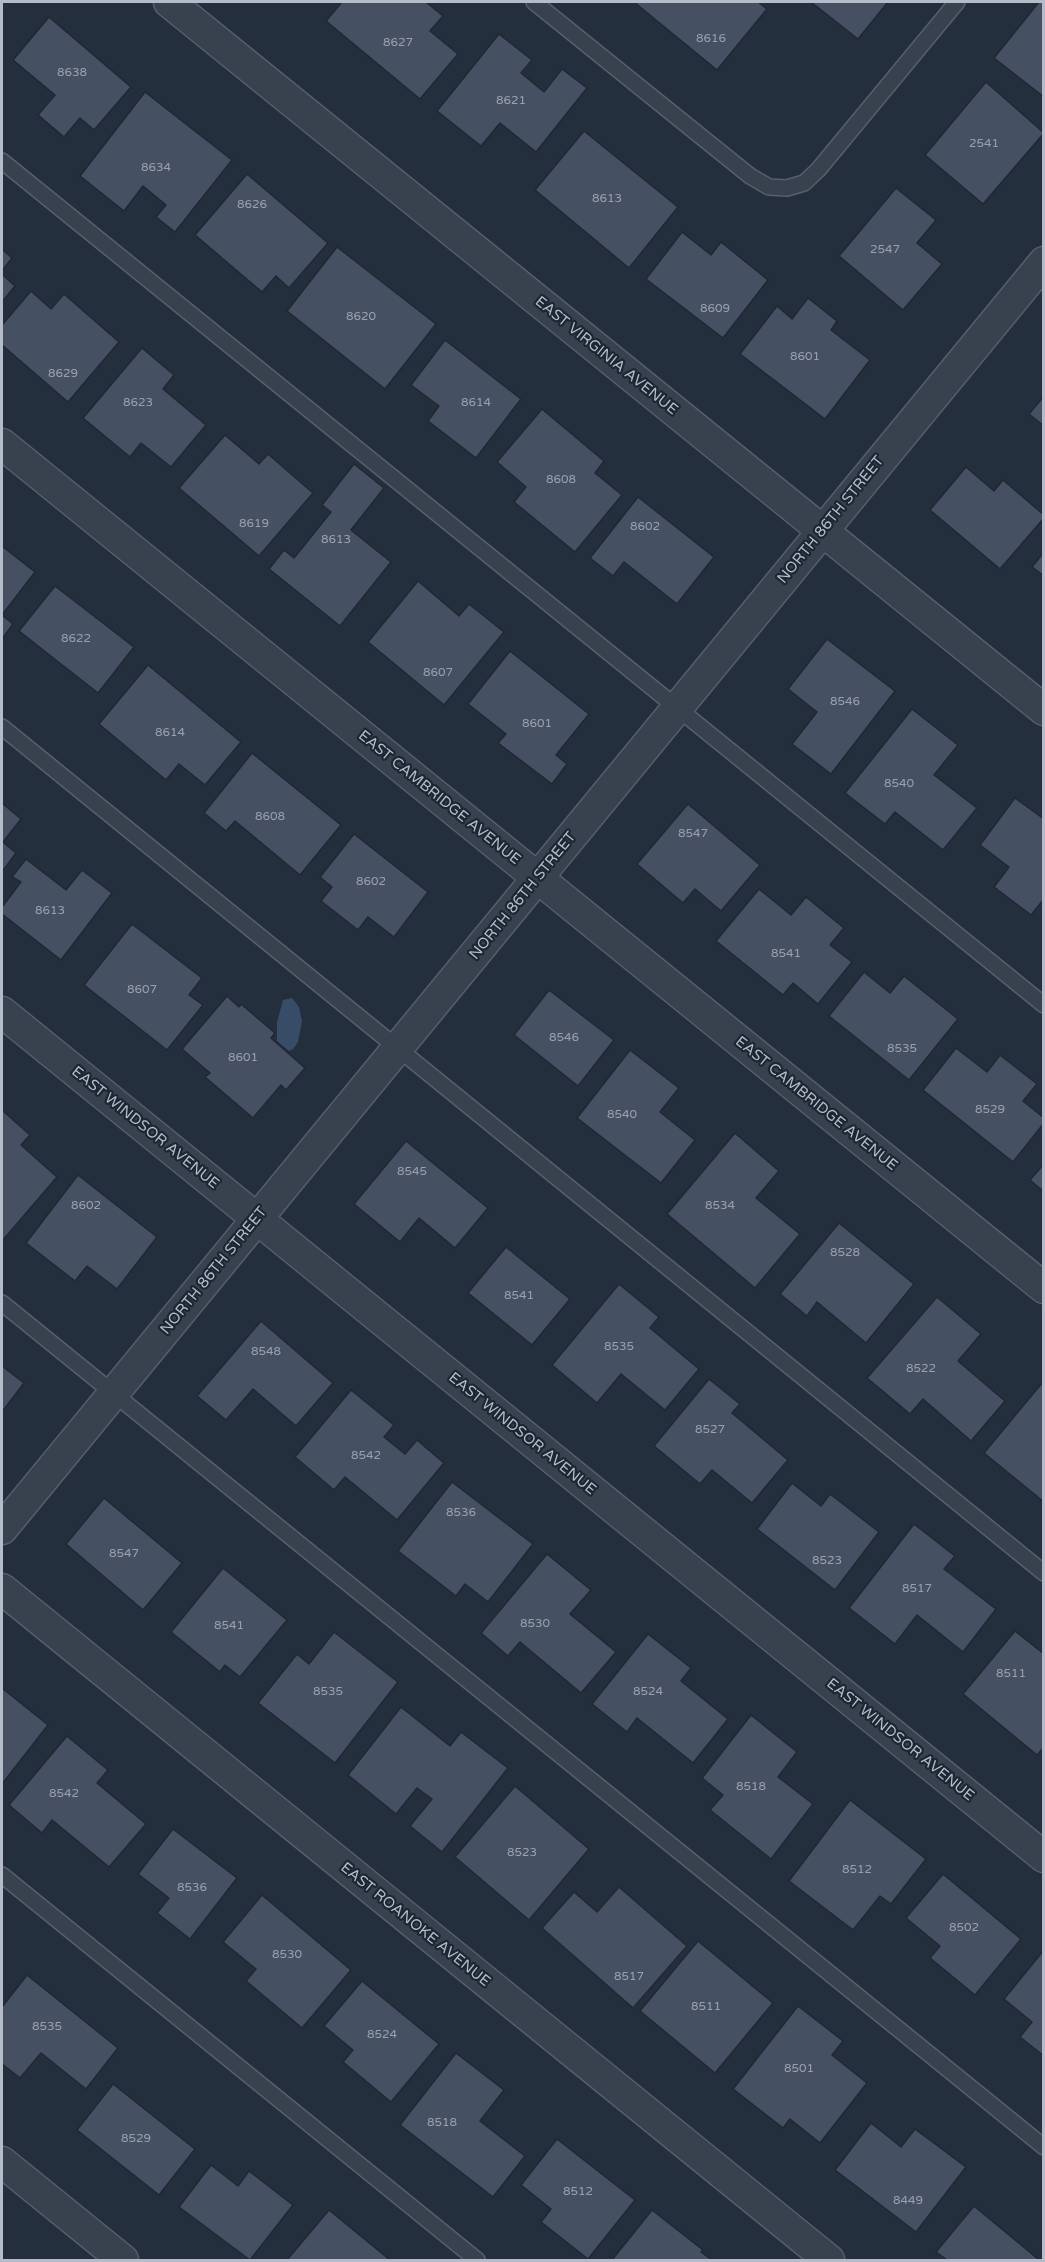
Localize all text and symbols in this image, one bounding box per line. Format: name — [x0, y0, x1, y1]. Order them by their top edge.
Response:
house number: 8616 — [696, 32, 726, 46]
house number: 8627 — [383, 36, 413, 50]
house number: 8638 — [57, 66, 87, 80]
house number: 8621 — [496, 94, 526, 108]
house number: 2541 — [969, 137, 999, 151]
house number: 8634 — [141, 161, 171, 175]
house number: 8613 — [592, 192, 622, 206]
house number: 8626 — [237, 198, 267, 212]
house number: 2547 — [870, 243, 900, 257]
street label: EAST VIRGINIA AVENUE — [531, 293, 681, 419]
house number: 8609 — [700, 302, 730, 316]
house number: 8620 — [346, 310, 376, 324]
house number: 8601 — [790, 350, 820, 364]
house number: 8629 — [48, 367, 78, 381]
house number: 8623 — [123, 396, 153, 410]
house number: 8614 — [461, 396, 491, 410]
street label: NORTH 86TH STREET — [774, 452, 888, 588]
house number: 8608 — [546, 473, 576, 487]
house number: 8619 — [239, 517, 269, 531]
house number: 8602 — [630, 520, 660, 534]
house number: 8613 — [321, 533, 351, 547]
house number: 8622 — [61, 632, 91, 646]
house number: 8607 — [423, 666, 453, 680]
house number: 8546 — [830, 695, 860, 709]
house number: 8601 — [522, 717, 552, 731]
house number: 8614 — [155, 726, 185, 740]
street label: EAST CAMBRIDGE AVENUE — [354, 727, 524, 869]
house number: 8540 — [884, 777, 914, 791]
house number: 8608 — [255, 810, 285, 824]
house number: 8547 — [678, 827, 708, 841]
street label: NORTH 86TH STREET — [466, 828, 580, 964]
house number: 8602 — [356, 875, 386, 889]
house number: 8613 — [35, 904, 65, 918]
house number: 8541 — [771, 947, 801, 961]
house number: 8607 — [127, 983, 157, 997]
house number: 8546 — [549, 1031, 579, 1045]
street label: EAST CAMBRIDGE AVENUE — [731, 1033, 901, 1175]
house number: 8535 — [887, 1042, 917, 1056]
house number: 8601 — [228, 1051, 258, 1065]
street label: EAST WINDSOR AVENUE — [68, 1063, 222, 1193]
house number: 8529 — [975, 1103, 1005, 1117]
house number: 8540 — [607, 1108, 637, 1122]
house number: 8545 — [397, 1165, 427, 1179]
house number: 8602 — [71, 1199, 101, 1213]
house number: 8534 — [705, 1199, 735, 1213]
street label: NORTH 86TH STREET — [157, 1203, 271, 1339]
house number: 8528 — [830, 1246, 860, 1260]
house number: 8541 — [504, 1289, 534, 1303]
house number: 8535 — [604, 1340, 634, 1354]
house number: 8548 — [251, 1345, 281, 1359]
house number: 8522 — [906, 1362, 936, 1376]
street label: EAST WINDSOR AVENUE — [445, 1369, 599, 1499]
house number: 8527 — [695, 1423, 725, 1437]
house number: 8542 — [351, 1449, 381, 1463]
house number: 8536 — [446, 1506, 476, 1520]
house number: 8547 — [109, 1547, 139, 1561]
house number: 8523 — [812, 1554, 842, 1568]
house number: 8517 — [902, 1582, 932, 1596]
house number: 8530 — [520, 1617, 550, 1631]
house number: 8541 — [214, 1619, 244, 1633]
house number: 8511 — [996, 1667, 1026, 1681]
street label: EAST WINDSOR AVENUE — [823, 1675, 977, 1805]
house number: 8535 — [313, 1685, 343, 1699]
house number: 8524 — [633, 1685, 663, 1699]
house number: 8518 — [736, 1780, 766, 1794]
house number: 8542 — [49, 1787, 79, 1801]
house number: 8523 — [507, 1846, 537, 1860]
street label: EAST ROANOKE AVENUE — [336, 1859, 494, 1991]
house number: 8512 — [842, 1863, 872, 1877]
house number: 8536 — [177, 1881, 207, 1895]
house number: 8502 — [949, 1921, 979, 1935]
house number: 8530 — [272, 1948, 302, 1962]
house number: 8517 — [614, 1970, 644, 1984]
house number: 8511 — [691, 2000, 721, 2014]
house number: 8535 — [32, 2020, 62, 2034]
house number: 8524 — [367, 2028, 397, 2042]
house number: 8501 — [784, 2062, 814, 2076]
house number: 8518 — [427, 2116, 457, 2130]
house number: 8529 — [121, 2132, 151, 2146]
house number: 8512 — [563, 2185, 593, 2199]
house number: 8449 — [893, 2194, 923, 2208]

